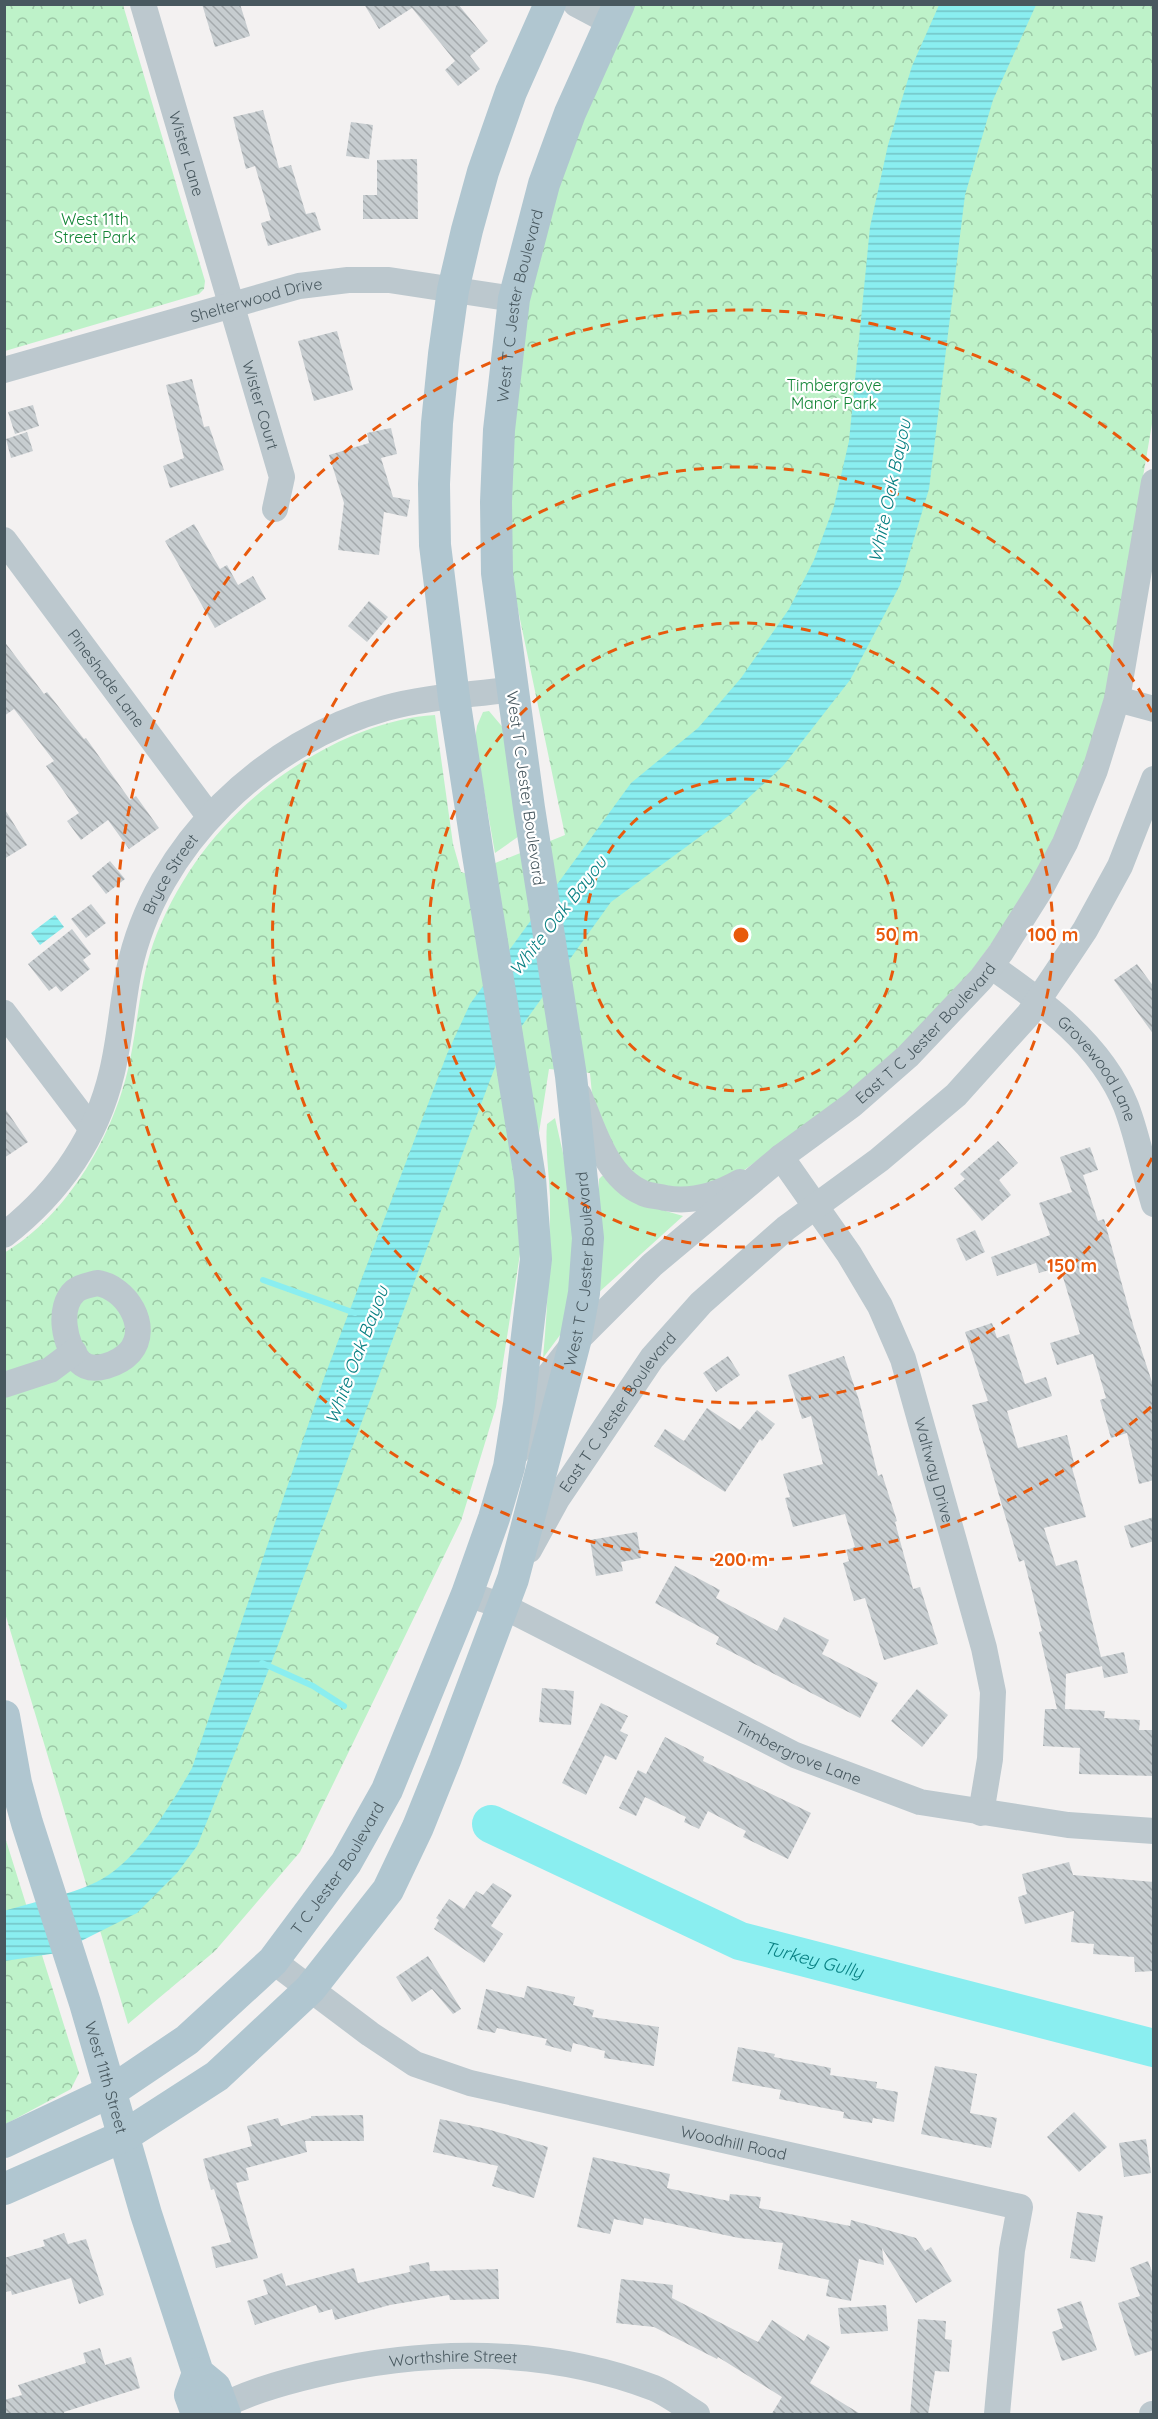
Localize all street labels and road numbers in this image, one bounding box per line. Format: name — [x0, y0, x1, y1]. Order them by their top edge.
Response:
street label: Wister Lane — [165, 109, 209, 199]
street label: West T C Jester Boulevard — [492, 207, 547, 404]
street label: Shelterwood Drive — [188, 273, 323, 327]
street label: Wister Court — [238, 358, 283, 452]
street label: Pineshade Lane — [64, 625, 150, 731]
street label: West T C Jester Boulevard — [502, 689, 550, 887]
street label: Bryce Street — [138, 829, 202, 917]
street label: East T C Jester Boulevard — [851, 959, 1000, 1108]
street label: Grovewood Lane — [1054, 1011, 1141, 1124]
street label: West T C Jester Boulevard — [559, 1171, 598, 1369]
street label: East T C Jester Boulevard — [554, 1328, 680, 1496]
street label: Waltway Drive — [910, 1415, 958, 1525]
street label: Timbergrove Lane — [732, 1716, 864, 1789]
street label: T C Jester Boulevard — [286, 1799, 388, 1938]
street label: West 11th Street — [81, 2019, 132, 2136]
street label: Woodhill Road — [679, 2121, 789, 2164]
street label: Worthshire Street — [388, 2346, 518, 2371]

